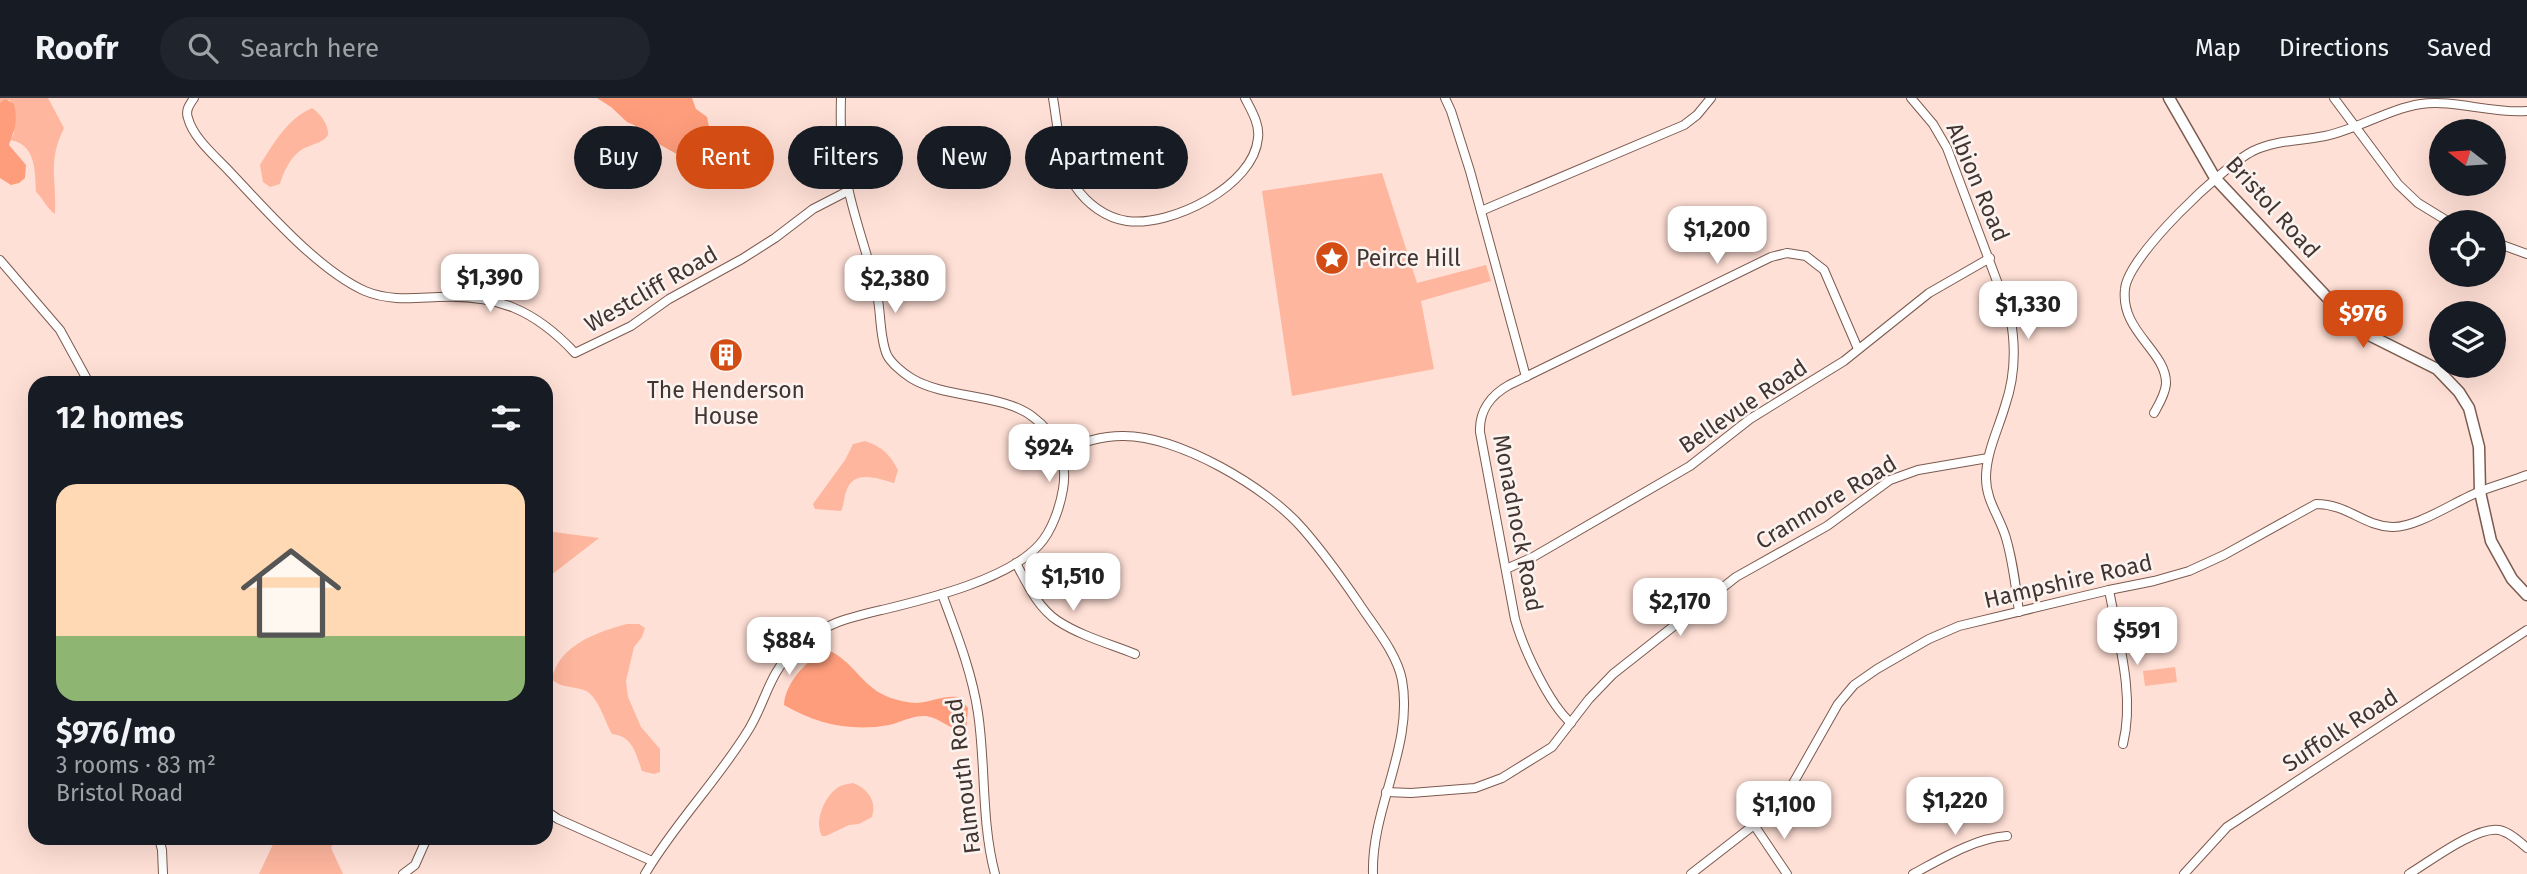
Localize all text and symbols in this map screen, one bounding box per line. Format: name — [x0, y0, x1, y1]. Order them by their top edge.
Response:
search box — [160, 17, 650, 80]
text: Roofr — [35, 28, 118, 68]
icon: search — [184, 29, 222, 67]
text: Search here — [240, 33, 379, 64]
text: Map — [2195, 34, 2241, 62]
text: Directions — [2279, 34, 2389, 62]
text: Saved — [2427, 34, 2492, 62]
street label: Albion Road — [1940, 118, 2016, 246]
north arrow — [2429, 119, 2506, 196]
map controls — [2429, 119, 2506, 378]
chip: Buy — [574, 126, 662, 189]
chip: Rent — [676, 126, 774, 189]
chip: Filters — [788, 126, 903, 189]
chip: New — [917, 126, 1011, 189]
chip: Apartment — [1025, 126, 1188, 189]
street label: Bristol Road — [2220, 150, 2326, 264]
pin: $1,200 — [1660, 206, 1774, 266]
button: locate — [2429, 210, 2506, 287]
text: $1,200 — [1684, 215, 1750, 243]
place icon: Peirce Hill — [1313, 239, 1351, 277]
street label: Westcliff Road — [580, 240, 722, 338]
place label: Peirce Hill — [1356, 244, 1461, 272]
pin: $1,390 — [433, 254, 547, 314]
pin: $2,380 — [838, 256, 952, 315]
text: $1,390 — [457, 263, 523, 291]
text: $2,380 — [861, 264, 929, 292]
pin: $1,330 — [1971, 282, 2085, 341]
text: $1,330 — [1995, 290, 2061, 318]
pin: $976 — [2322, 290, 2404, 350]
text: $976 — [2339, 299, 2387, 327]
button: layers — [2429, 301, 2506, 378]
building icon: The Henderson House — [707, 336, 745, 374]
street label: Bellevue Road — [1674, 353, 1812, 459]
place label: The Henderson House — [647, 376, 805, 430]
icon: filters — [487, 399, 525, 437]
text: 12 homes — [56, 400, 184, 436]
pin: $924 — [1008, 424, 1090, 484]
street label: Monadnock Road — [1487, 432, 1549, 614]
text: $924 — [1025, 433, 1073, 461]
street label: Cranmore Road — [1750, 449, 1902, 555]
icon: home — [228, 530, 354, 656]
street label: Hampshire Road — [1981, 548, 2155, 614]
pin: $1,510 — [1016, 554, 1130, 613]
text: $1,510 — [1041, 562, 1105, 590]
pin: $2,170 — [1623, 578, 1737, 638]
text: $2,170 — [1649, 587, 1711, 615]
pin: $591 — [2096, 608, 2178, 667]
text: $591 — [2113, 616, 2161, 644]
pin: $884 — [748, 618, 830, 677]
text: $884 — [763, 626, 815, 654]
street label: Suffolk Road — [2277, 682, 2403, 778]
street label: Falmouth Road — [940, 697, 986, 855]
text: $976/mo — [56, 715, 176, 751]
text: 3 rooms · 83 m² — [56, 751, 216, 779]
pin: $1,220 — [1898, 778, 2012, 837]
text: Bristol Road — [56, 779, 183, 807]
pin: $1,100 — [1727, 782, 1841, 841]
text: $1,220 — [1922, 786, 1988, 814]
text: $1,100 — [1752, 790, 1816, 818]

